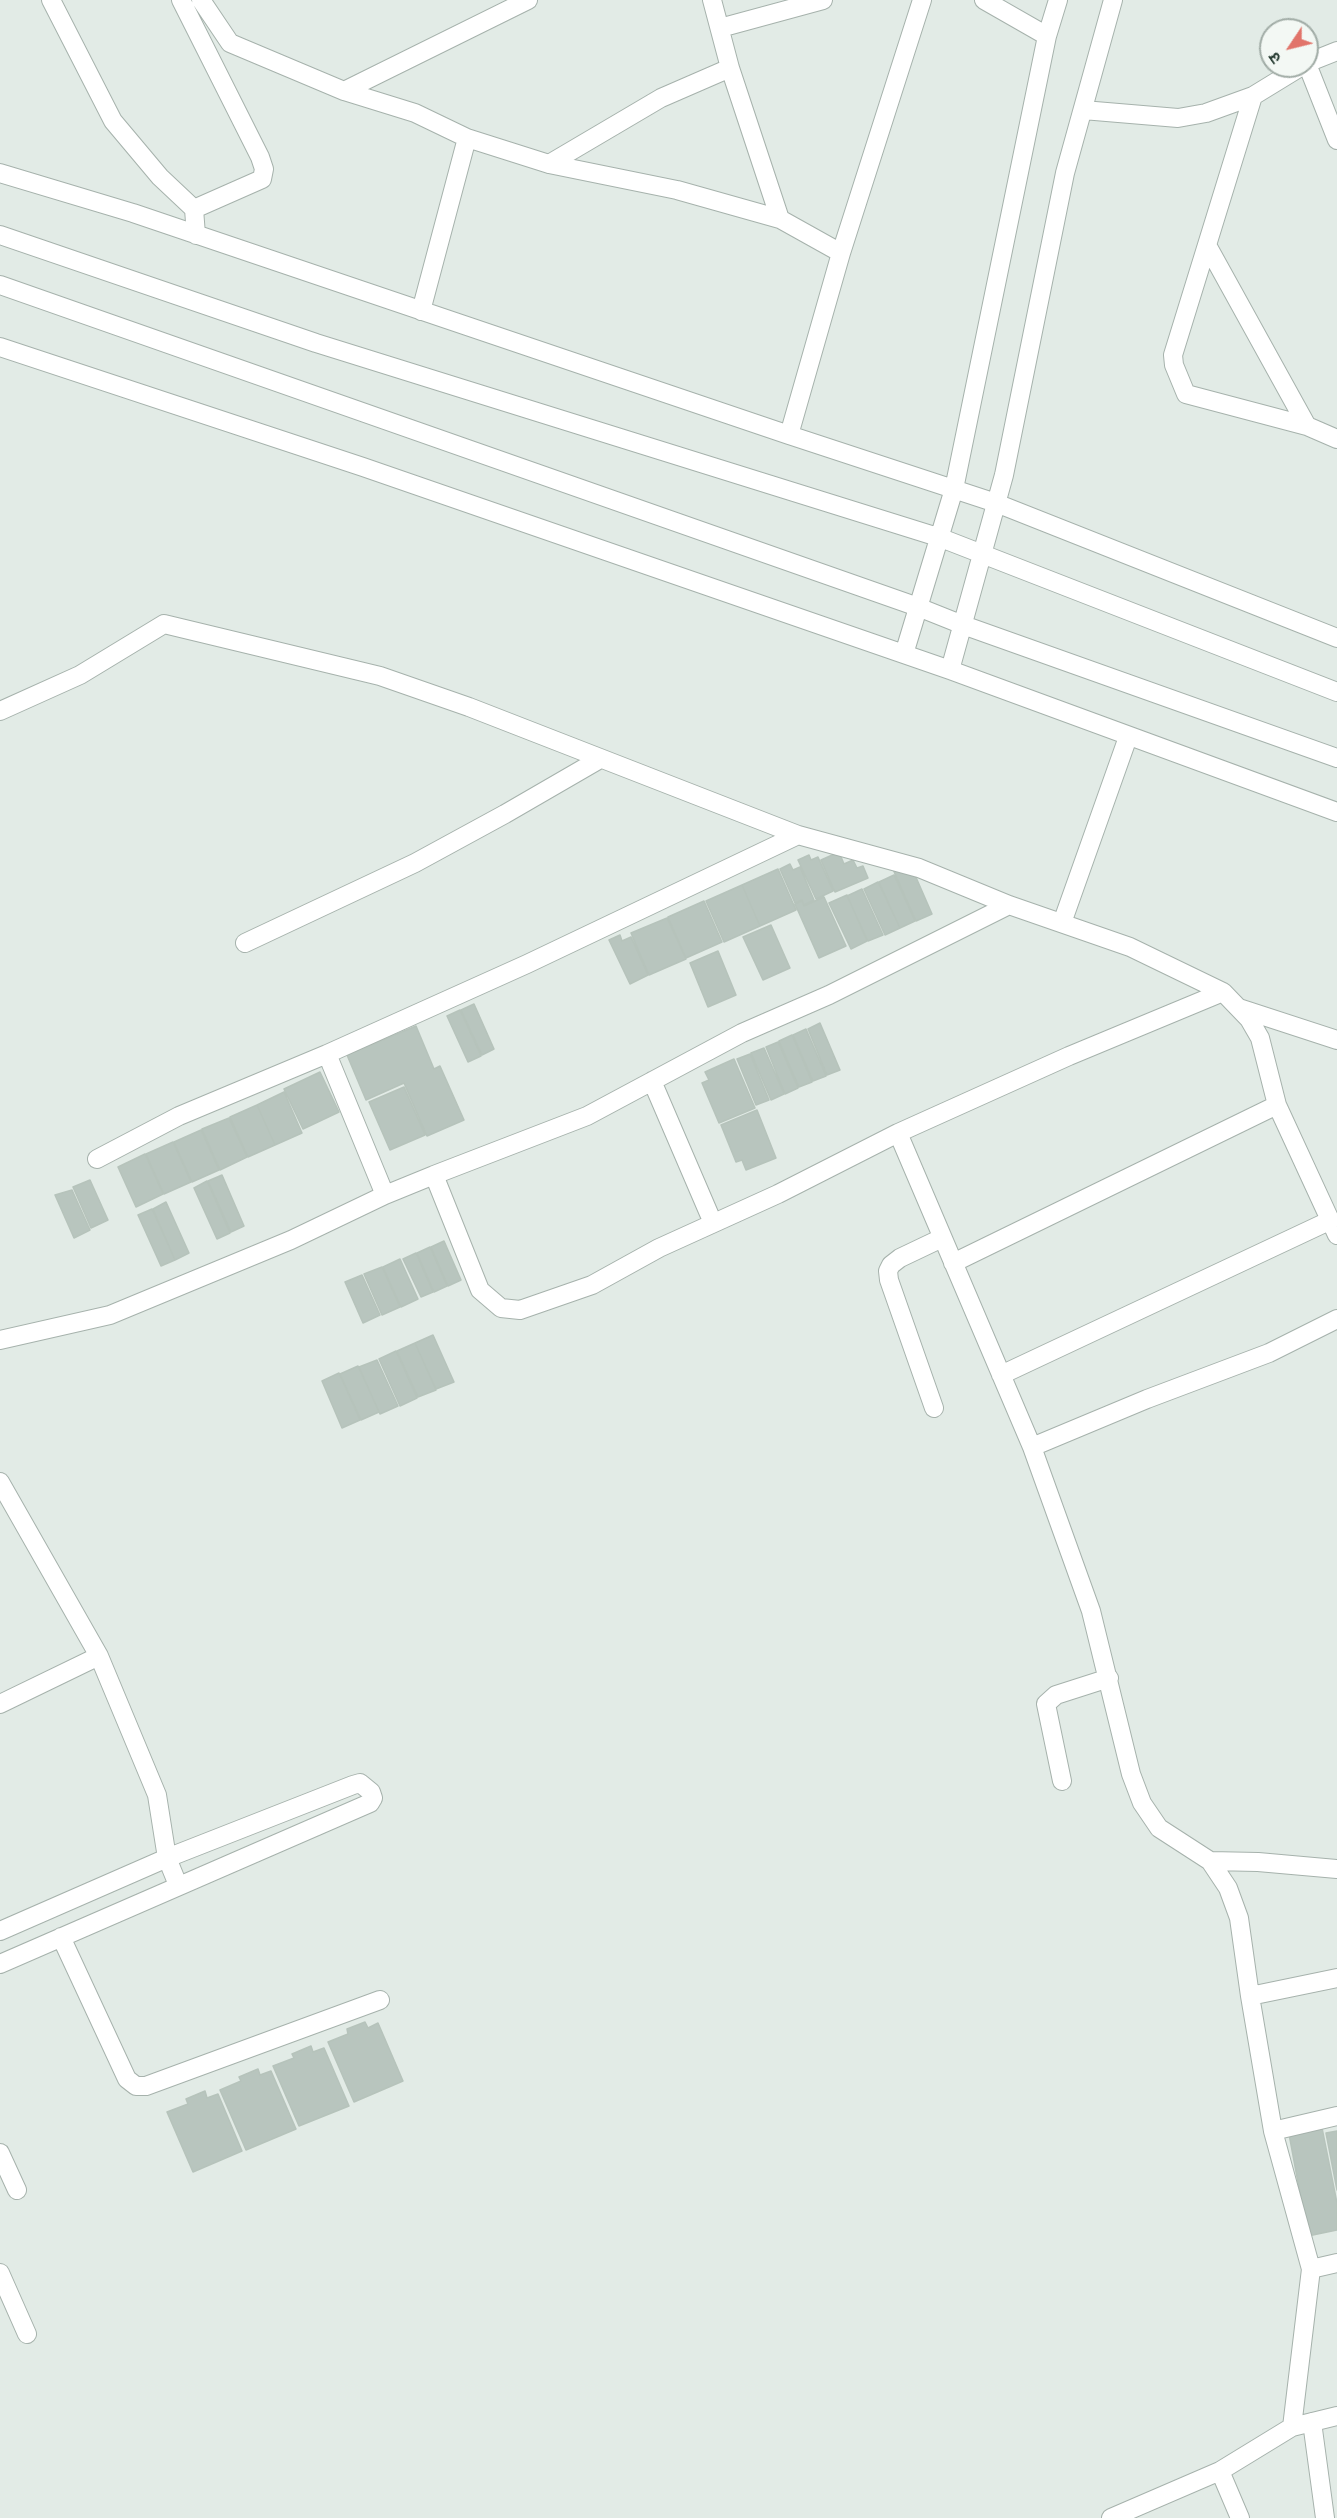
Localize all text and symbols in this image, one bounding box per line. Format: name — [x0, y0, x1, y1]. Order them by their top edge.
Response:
north arrow — [1259, 18, 1319, 78]
text: उ — [1265, 48, 1287, 67]

